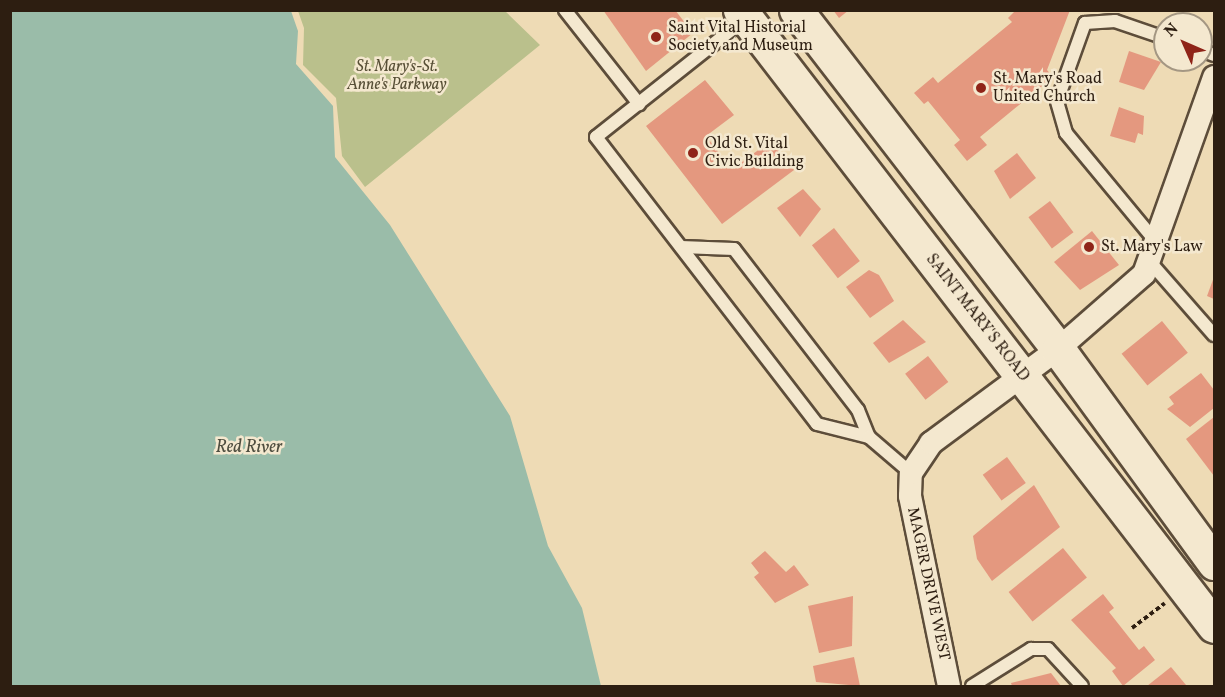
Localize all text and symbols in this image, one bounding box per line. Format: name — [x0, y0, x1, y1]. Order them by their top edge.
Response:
north arrow — [1153, 12, 1213, 72]
place label: Saint Vital Historial Society and Museum — [668, 18, 813, 56]
text: N — [1160, 19, 1184, 43]
marker: Saint Vital Historial Society and Museum — [649, 30, 663, 44]
park label: St. Mary's-St. Anne's Parkway — [347, 57, 447, 95]
place label: St. Mary's Road United Church — [993, 69, 1102, 107]
marker: St. Mary's Road United Church — [974, 81, 988, 95]
place label: Old St. Vital Civic Building — [705, 134, 804, 172]
marker: Old St. Vital Civic Building — [686, 146, 700, 160]
place label: St. Mary's Law — [1101, 237, 1203, 257]
marker: St. Mary's Law — [1082, 240, 1096, 254]
street label: SAINT MARY'S ROAD — [921, 250, 1033, 386]
water label: Red River — [216, 437, 282, 459]
street label: MAGER DRIVE WEST — [902, 505, 954, 663]

